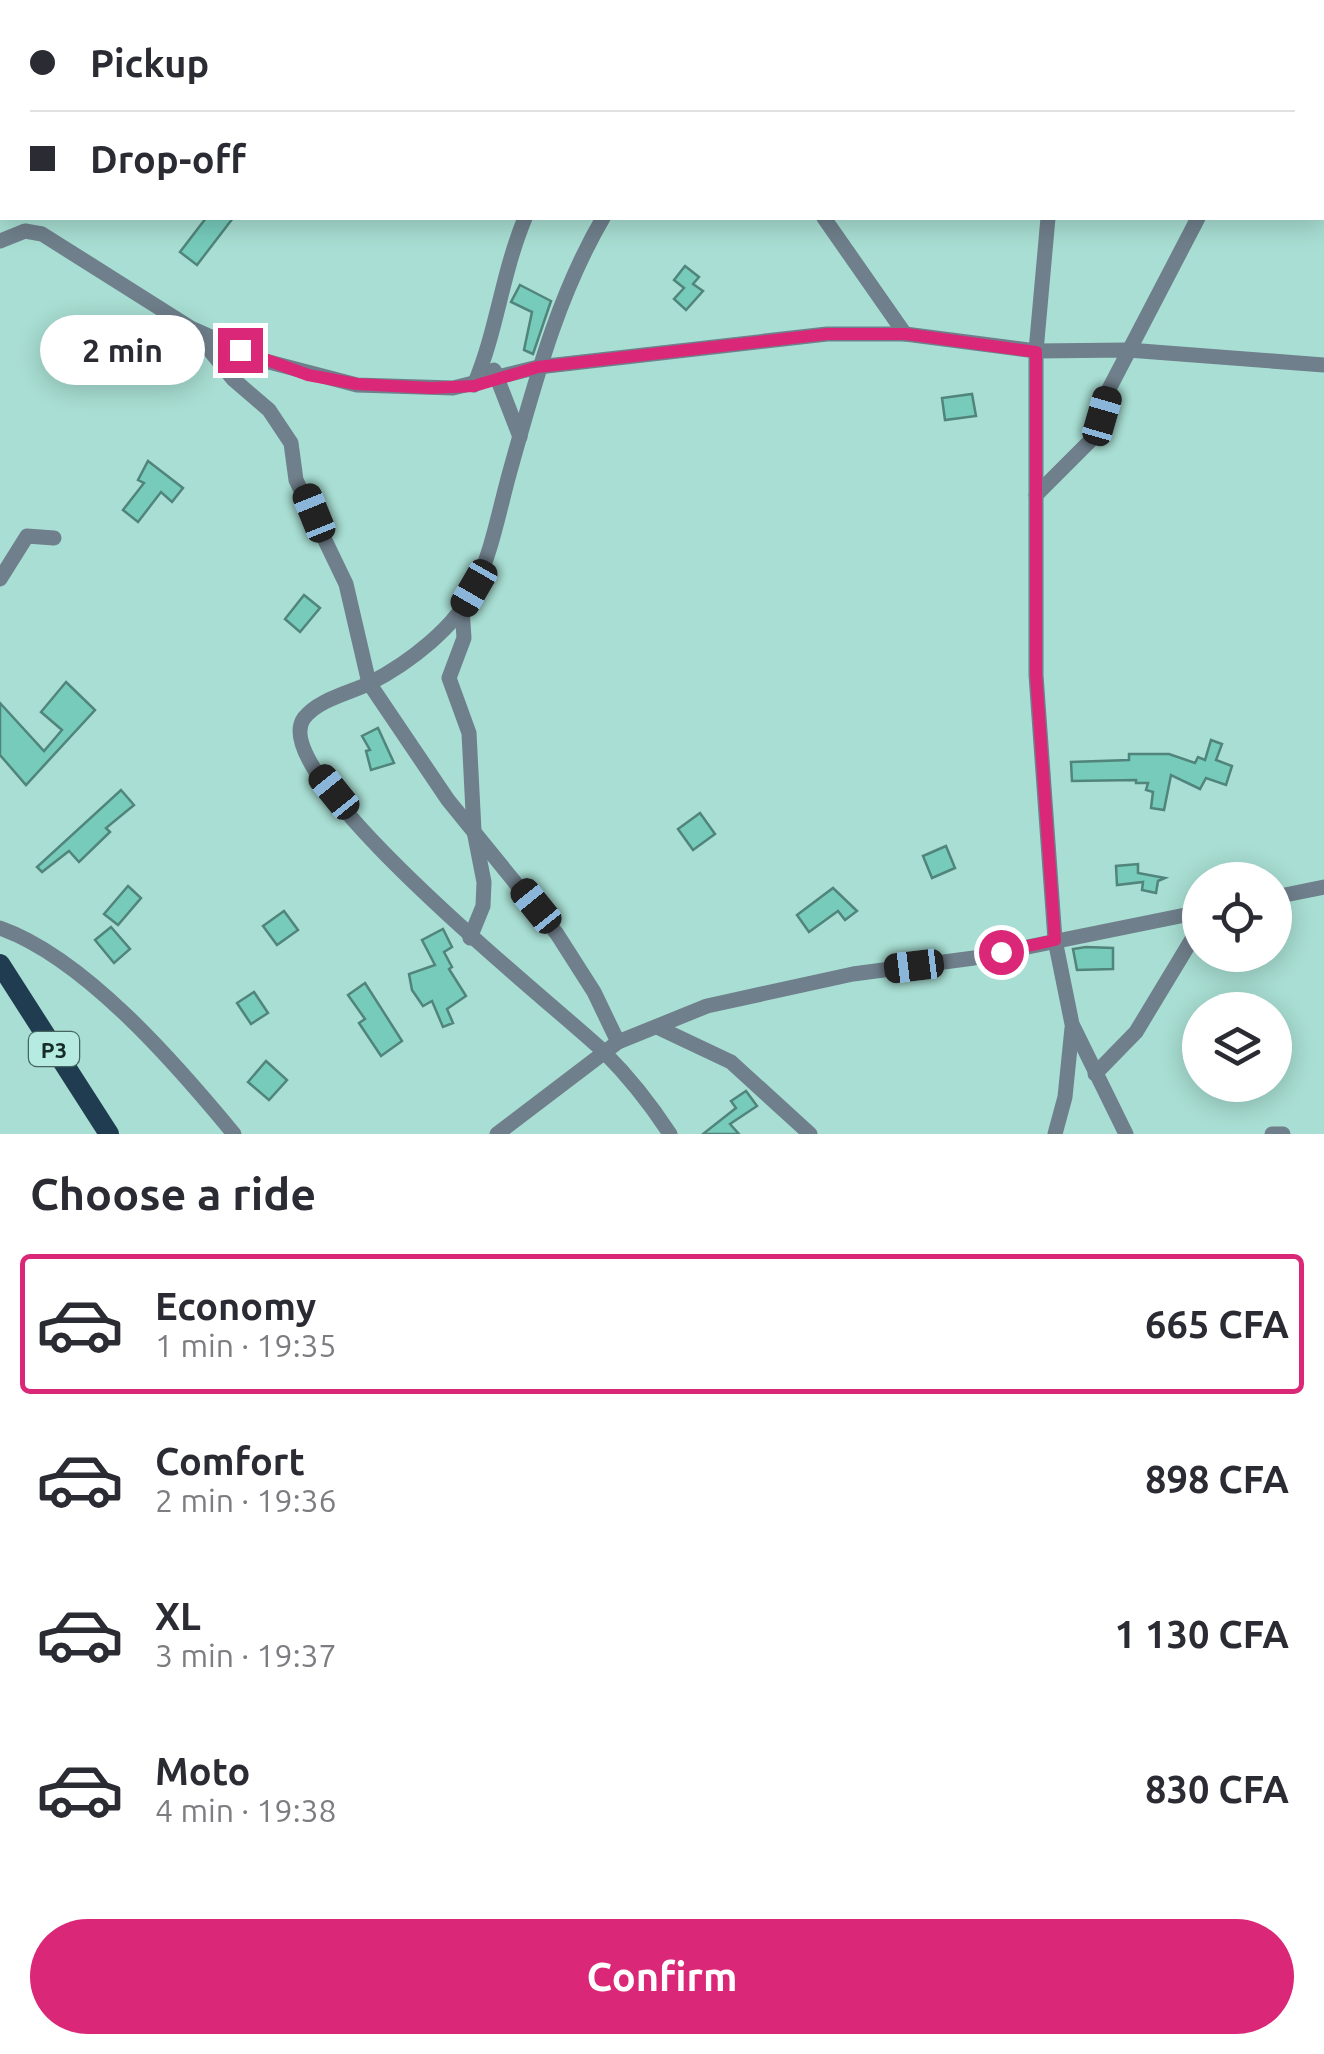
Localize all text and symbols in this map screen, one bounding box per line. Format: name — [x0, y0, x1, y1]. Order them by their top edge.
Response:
text: Pickup — [90, 42, 209, 84]
text: Drop-off — [90, 138, 246, 180]
callout: 2 min — [40, 315, 205, 385]
route end — [218, 328, 263, 373]
text: 2 min — [82, 332, 163, 368]
car — [1079, 383, 1125, 449]
car — [289, 480, 339, 546]
car — [446, 555, 502, 621]
car — [303, 759, 365, 825]
map controls — [1182, 862, 1292, 1102]
button: locate — [1182, 862, 1292, 972]
car — [505, 873, 567, 939]
route start — [979, 930, 1024, 975]
car — [882, 947, 946, 985]
button: layers — [1182, 992, 1292, 1102]
road number: P3 — [29, 1032, 79, 1066]
text: Choose a ride — [30, 1168, 316, 1219]
icon: car — [35, 1279, 125, 1369]
text: Economy — [155, 1285, 316, 1327]
text: 665 CFA — [1145, 1303, 1289, 1345]
text: 1 min · 19:35 — [155, 1327, 337, 1363]
icon: car — [35, 1434, 125, 1524]
text: Comfort — [155, 1440, 305, 1482]
text: 898 CFA — [1145, 1458, 1289, 1500]
text: 2 min · 19:36 — [155, 1482, 337, 1518]
icon: car — [35, 1589, 125, 1679]
text: XL — [155, 1595, 201, 1637]
text: 1 130 CFA — [1115, 1613, 1289, 1655]
text: 3 min · 19:37 — [155, 1637, 337, 1673]
icon: car — [35, 1744, 125, 1834]
text: Moto — [155, 1750, 250, 1792]
text: 830 CFA — [1145, 1768, 1289, 1810]
text: 4 min · 19:38 — [155, 1792, 337, 1828]
button: Confirm — [30, 1919, 1294, 2034]

